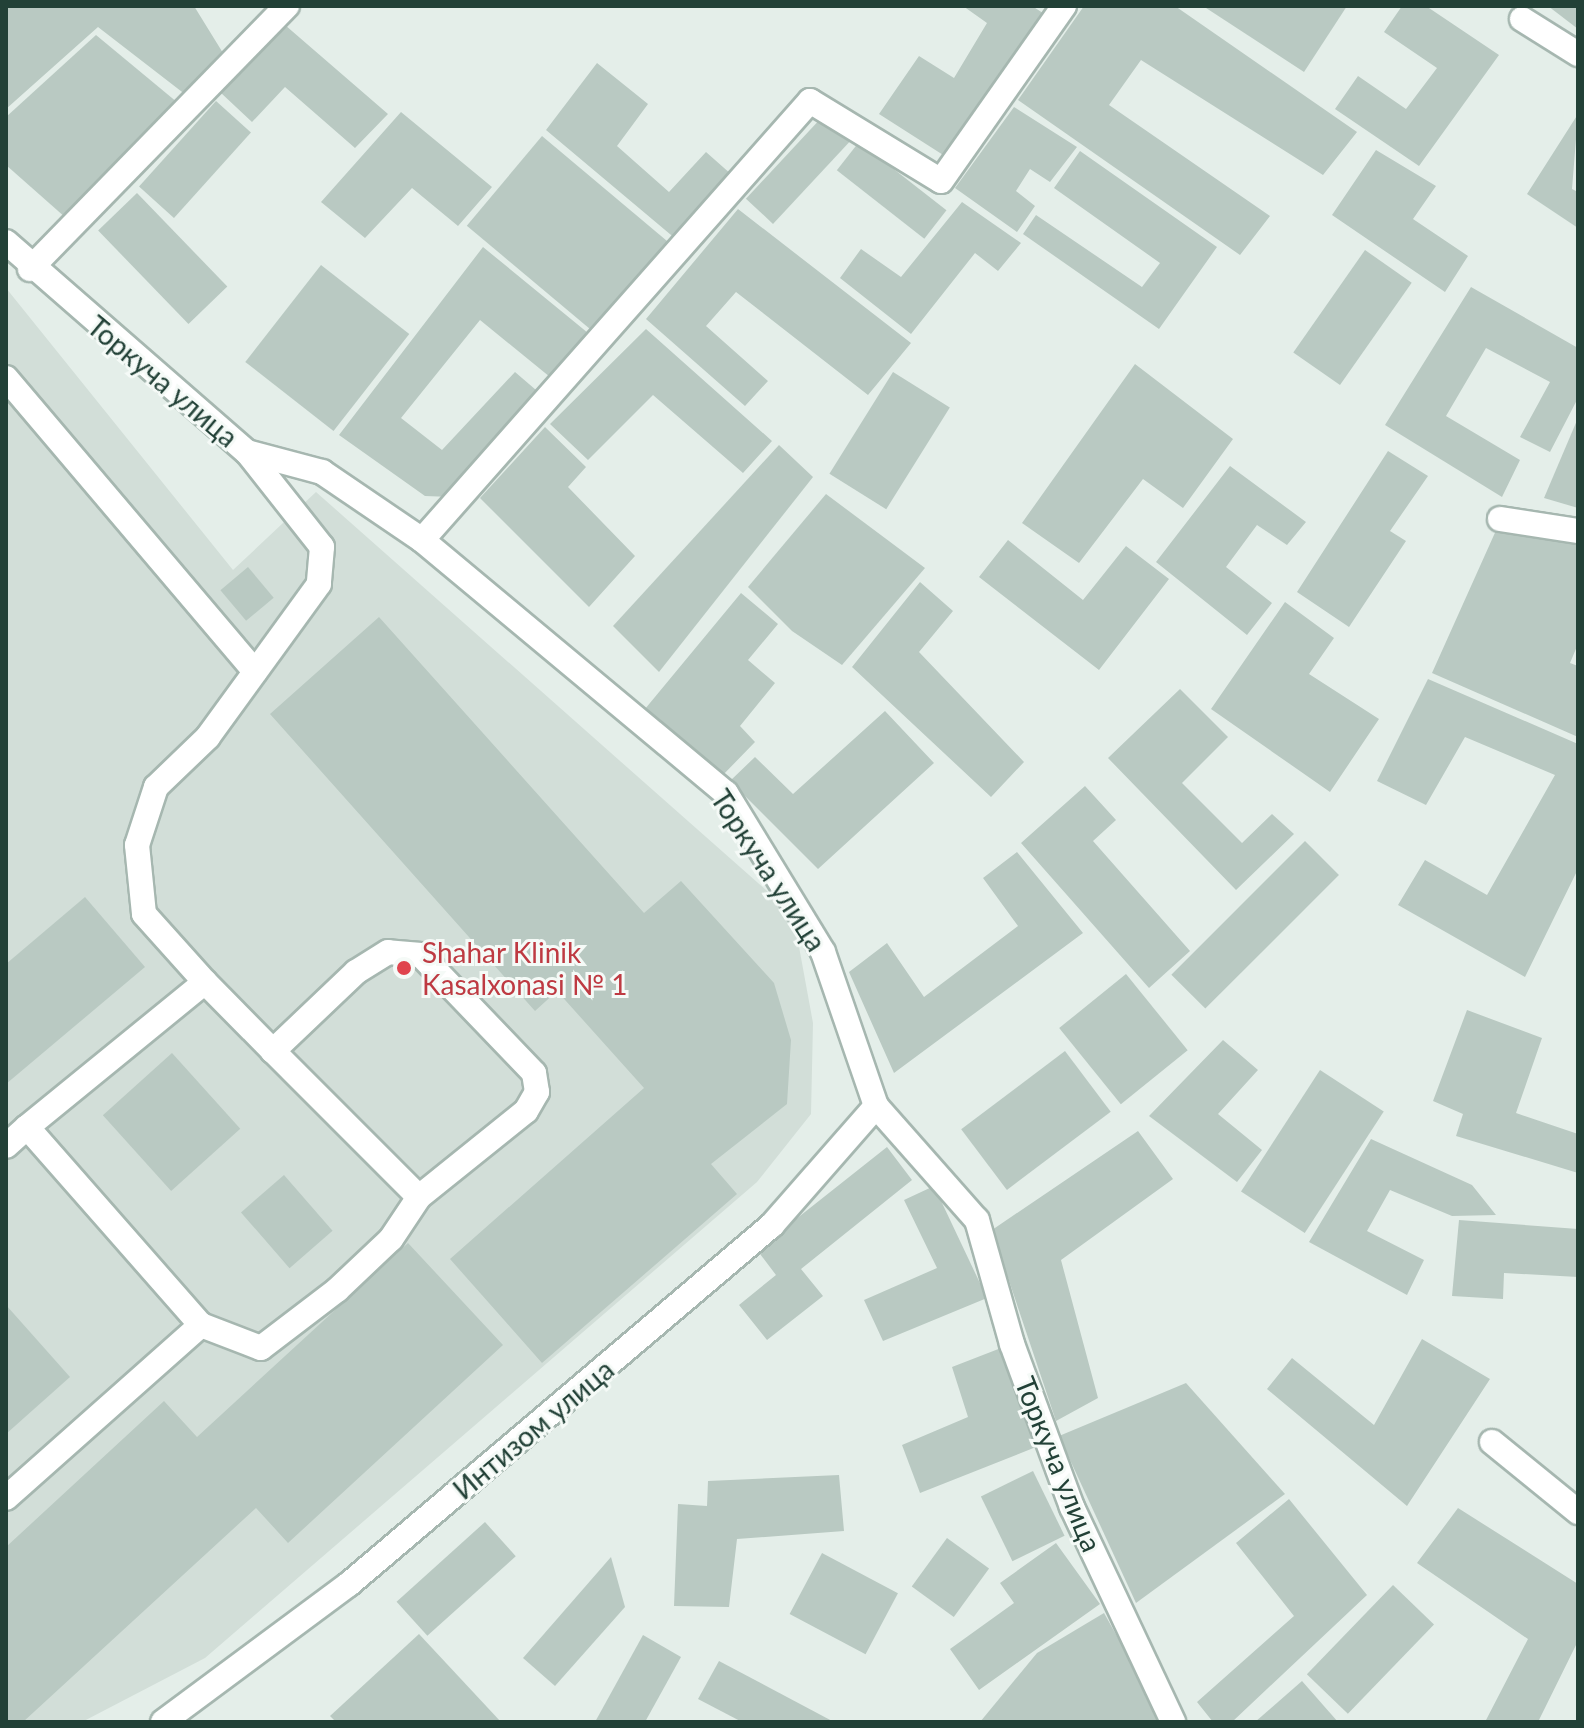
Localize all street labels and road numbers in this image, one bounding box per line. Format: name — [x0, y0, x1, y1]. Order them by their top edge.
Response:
street label: Торкуча улица — [81, 308, 245, 454]
street label: Торкуча улица — [704, 783, 834, 957]
street label: Интизом улица — [446, 1352, 620, 1506]
street label: Торкуча улица — [1009, 1372, 1109, 1556]

